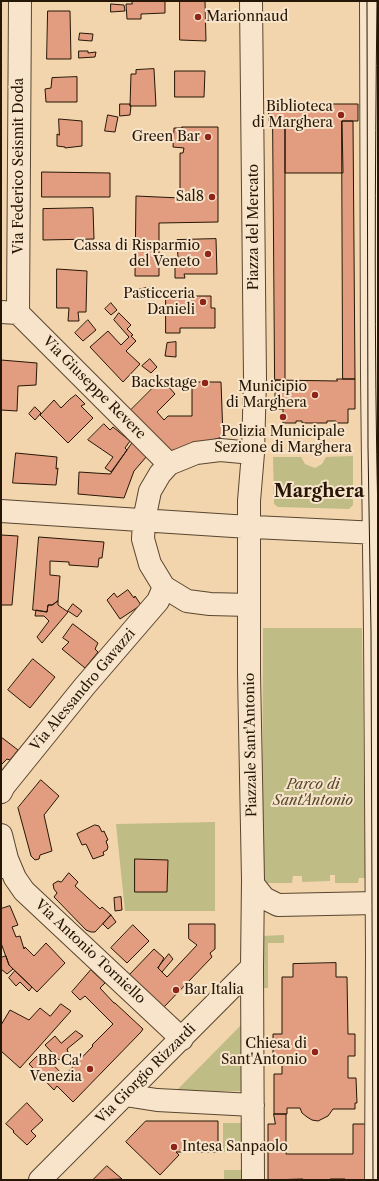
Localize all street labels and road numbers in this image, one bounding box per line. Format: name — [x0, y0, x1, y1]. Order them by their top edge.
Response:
street label: Via Federico Seismit Doda — [11, 78, 27, 254]
street label: Piazza del Mercato — [246, 164, 262, 290]
street label: Via Giuseppe Revere — [39, 333, 149, 443]
street label: Via Alessandro Gavazzi — [27, 625, 139, 755]
street label: Piazzale Sant'Antonio — [241, 673, 261, 817]
street label: Via Antonio Torniello — [31, 896, 149, 1008]
street label: Via Giorgio Rizzardi — [93, 1021, 199, 1127]

